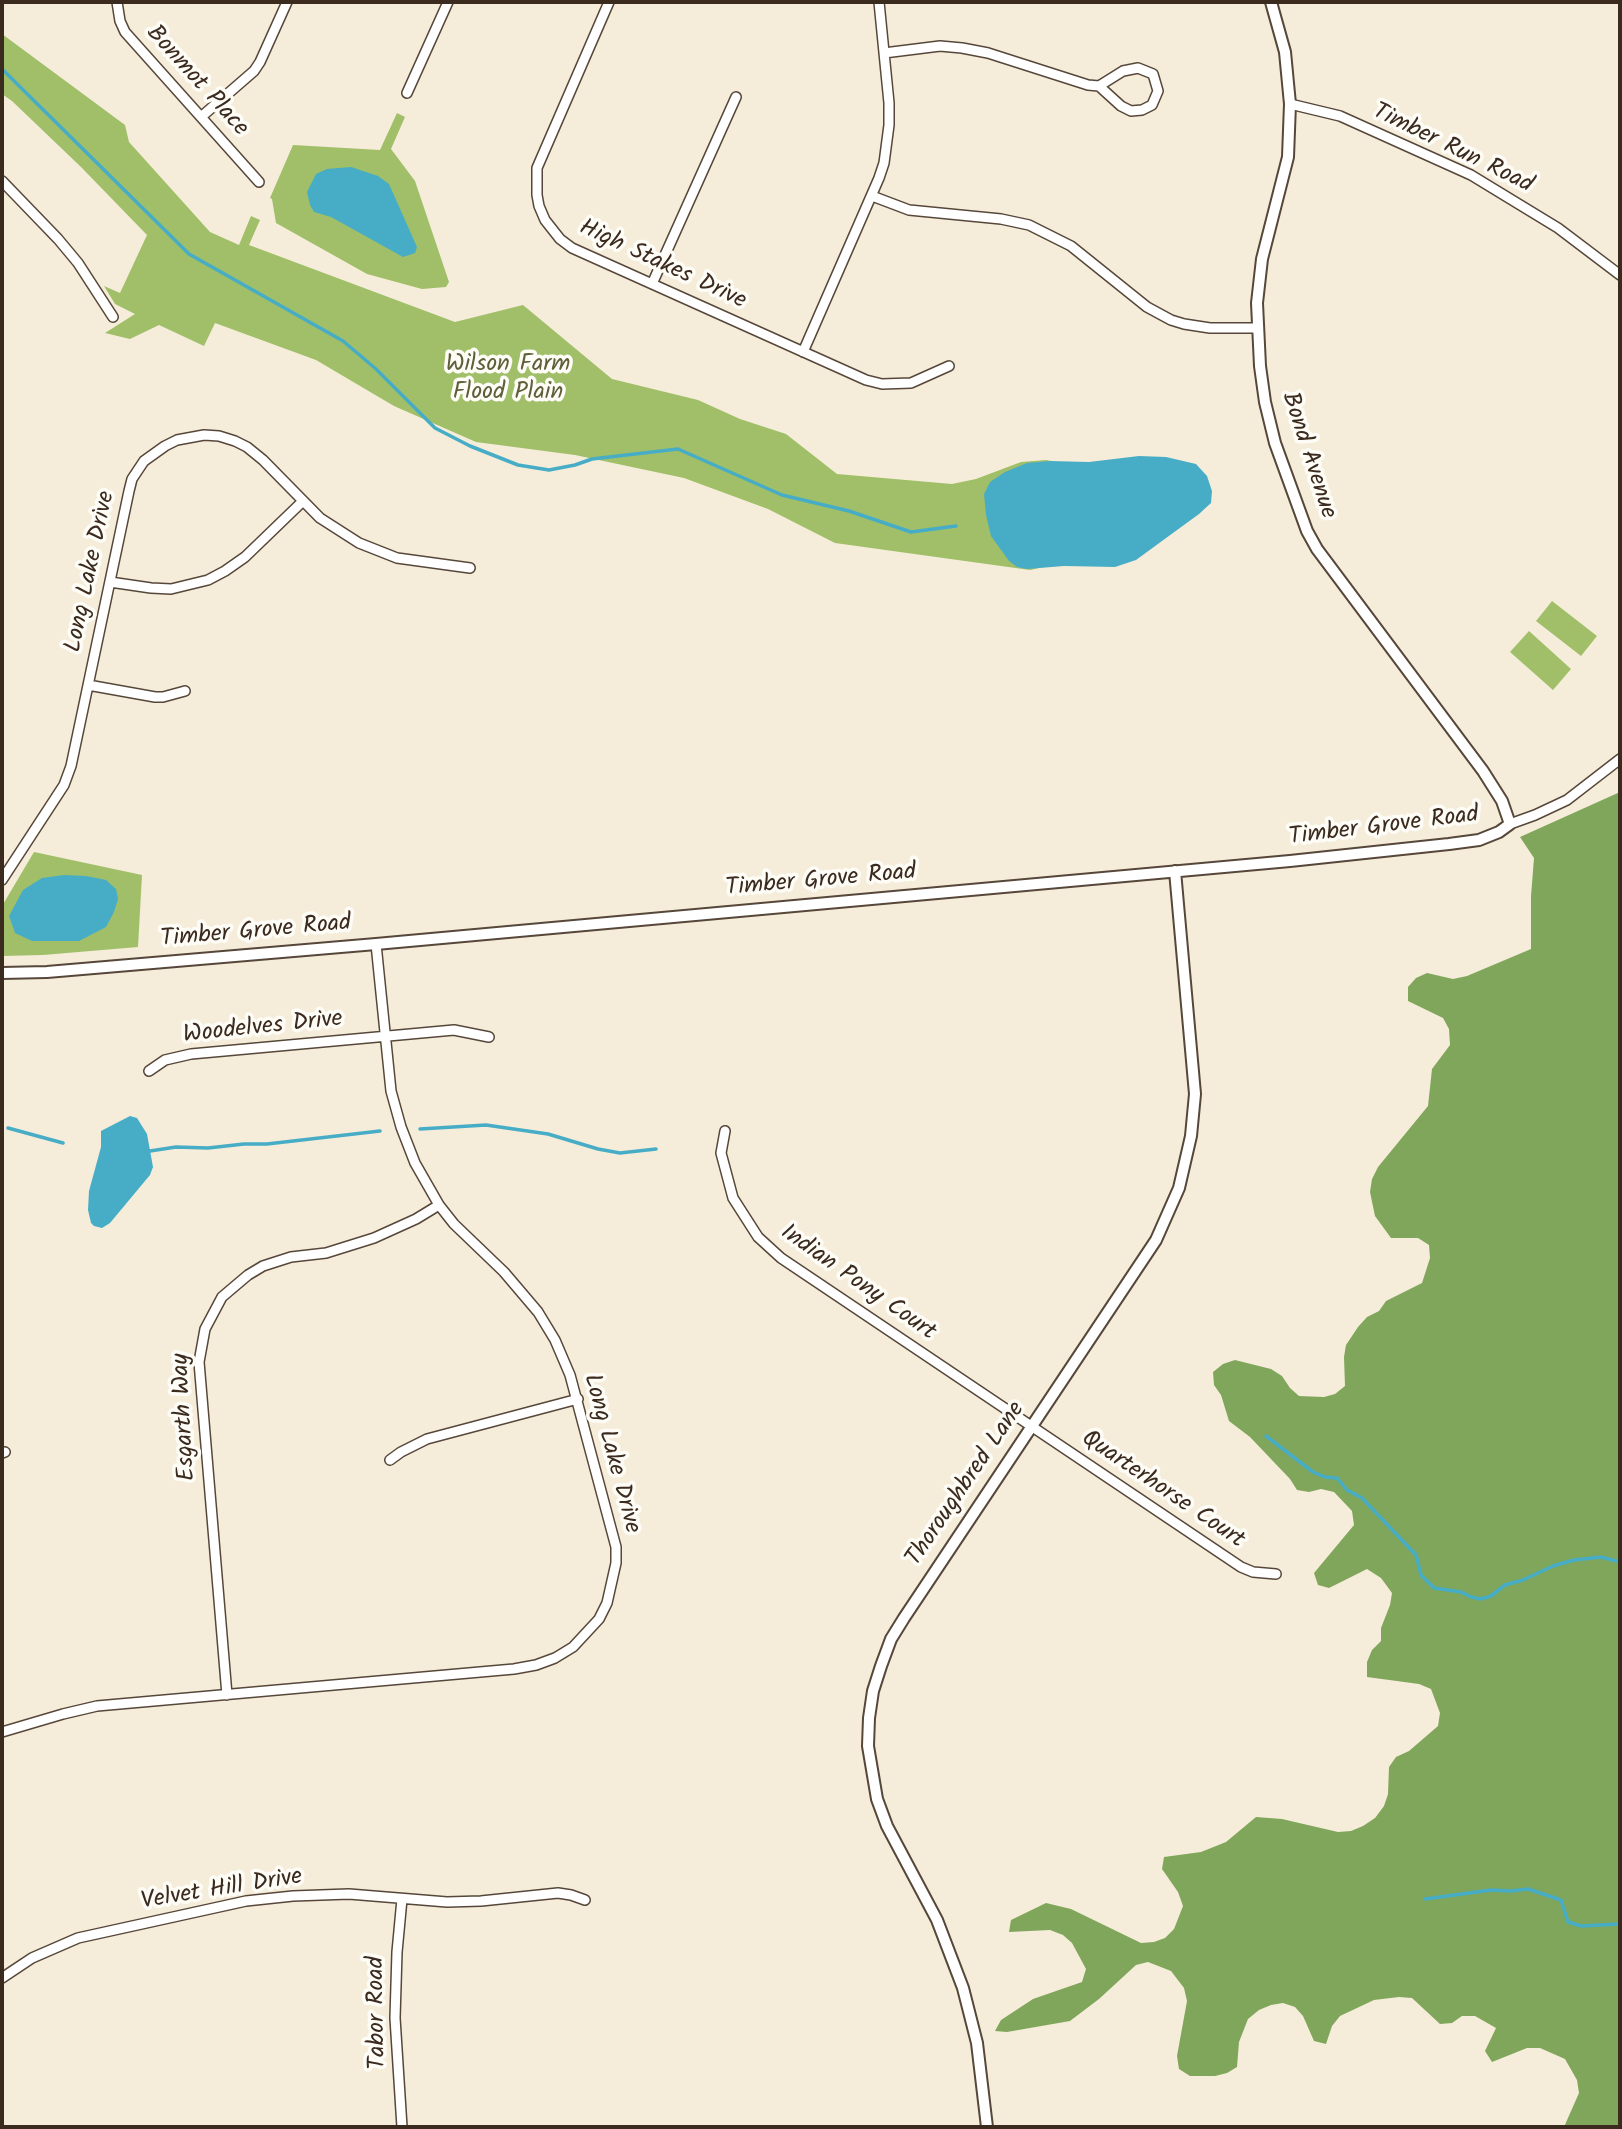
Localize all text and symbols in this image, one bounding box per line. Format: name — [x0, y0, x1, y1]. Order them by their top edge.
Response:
street label: Bonmot Place — [139, 21, 253, 143]
street label: Timber Run Road — [1367, 99, 1537, 201]
street label: High Stakes Drive — [574, 215, 750, 317]
park label: Wilson Farm Flood Plain — [446, 352, 570, 408]
street label: Bond Avenue — [1273, 389, 1341, 523]
street label: Long Lake Drive — [61, 489, 123, 655]
street label: Timber Grove Road — [1288, 802, 1480, 854]
street label: Timber Grove Road — [725, 859, 917, 905]
street label: Timber Grove Road — [160, 910, 352, 956]
street label: Woodelves Drive — [182, 1006, 344, 1052]
street label: Indian Pony Court — [774, 1220, 940, 1348]
street label: Esgarth Way — [168, 1352, 204, 1482]
street label: Long Lake Drive — [575, 1371, 645, 1537]
street label: Thoroughbred Lane — [901, 1397, 1033, 1573]
street label: Quarterhorse Court — [1075, 1426, 1249, 1556]
street label: Velvet Hill Drive — [139, 1864, 305, 1918]
street label: Tabor Road — [364, 1956, 394, 2070]

